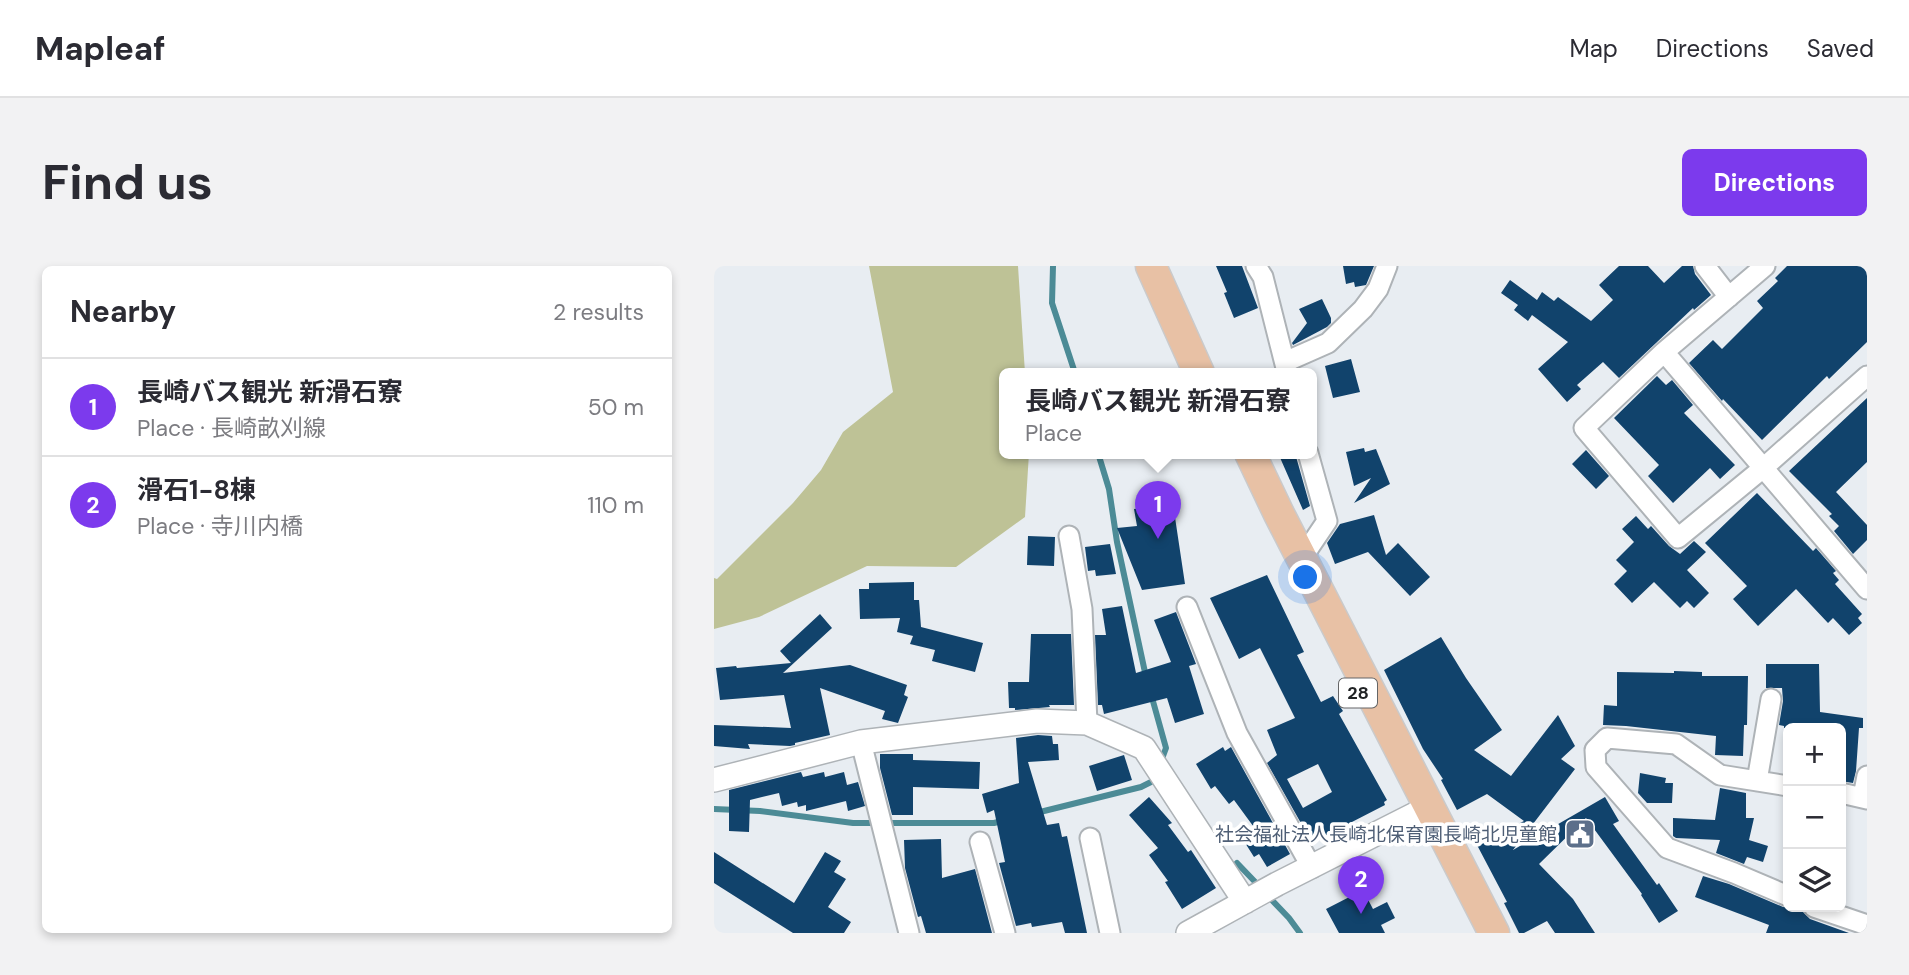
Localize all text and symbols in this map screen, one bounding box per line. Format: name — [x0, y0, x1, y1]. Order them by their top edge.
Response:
text: Mapleaf — [35, 27, 165, 70]
text: Map — [1570, 33, 1618, 64]
text: Directions — [1656, 33, 1769, 64]
text: Saved — [1807, 33, 1874, 64]
button: Directions — [1682, 149, 1867, 216]
text: Find us — [42, 150, 213, 214]
text: Nearby — [70, 292, 176, 331]
text: 2 results — [553, 297, 644, 327]
popup — [999, 368, 1317, 459]
text: 長崎バス観光 新滑石寮 — [137, 375, 403, 409]
text: 長崎バス観光 新滑石寮 — [1025, 384, 1291, 418]
text: 1 — [89, 392, 97, 422]
text: 50 m — [588, 392, 644, 422]
text: Place · 長崎畝刈線 — [137, 413, 326, 443]
text: Place — [1025, 418, 1082, 448]
text: 滑石1-8棟 — [137, 473, 256, 507]
pin: 1 — [1135, 481, 1181, 539]
text: 2 — [86, 490, 100, 520]
text: 110 m — [587, 490, 644, 520]
text: Place · 寺川内橋 — [137, 511, 303, 541]
your location — [1288, 560, 1322, 594]
road number: 28 — [1339, 678, 1377, 708]
map controls — [1783, 723, 1846, 912]
button: + — [1783, 723, 1846, 786]
button: − — [1783, 786, 1846, 849]
public building icon: 社会福祉法人長崎北保育園長崎北児童館 — [1563, 817, 1597, 851]
place label: 社会福祉法人長崎北保育園長崎北児童館 — [1215, 822, 1557, 847]
button: layers — [1783, 849, 1846, 912]
pin: 2 — [1338, 856, 1384, 914]

